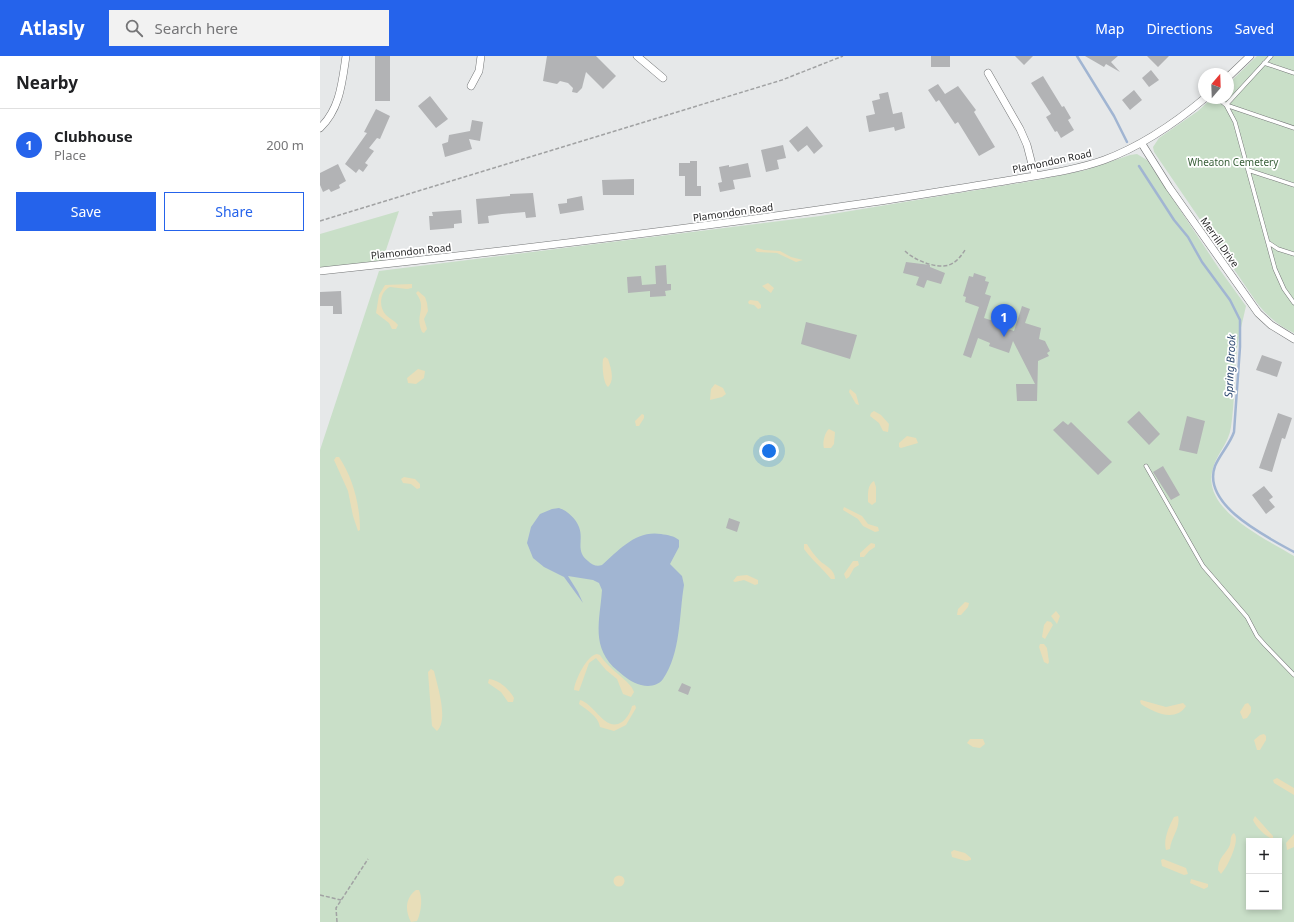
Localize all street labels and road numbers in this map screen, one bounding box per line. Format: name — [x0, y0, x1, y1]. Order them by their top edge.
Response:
street label: Plamondon Road — [1011, 146, 1093, 176]
street label: Plamondon Road — [692, 199, 774, 225]
street label: Merrill Drive — [1198, 214, 1243, 270]
street label: Plamondon Road — [370, 240, 452, 262]

